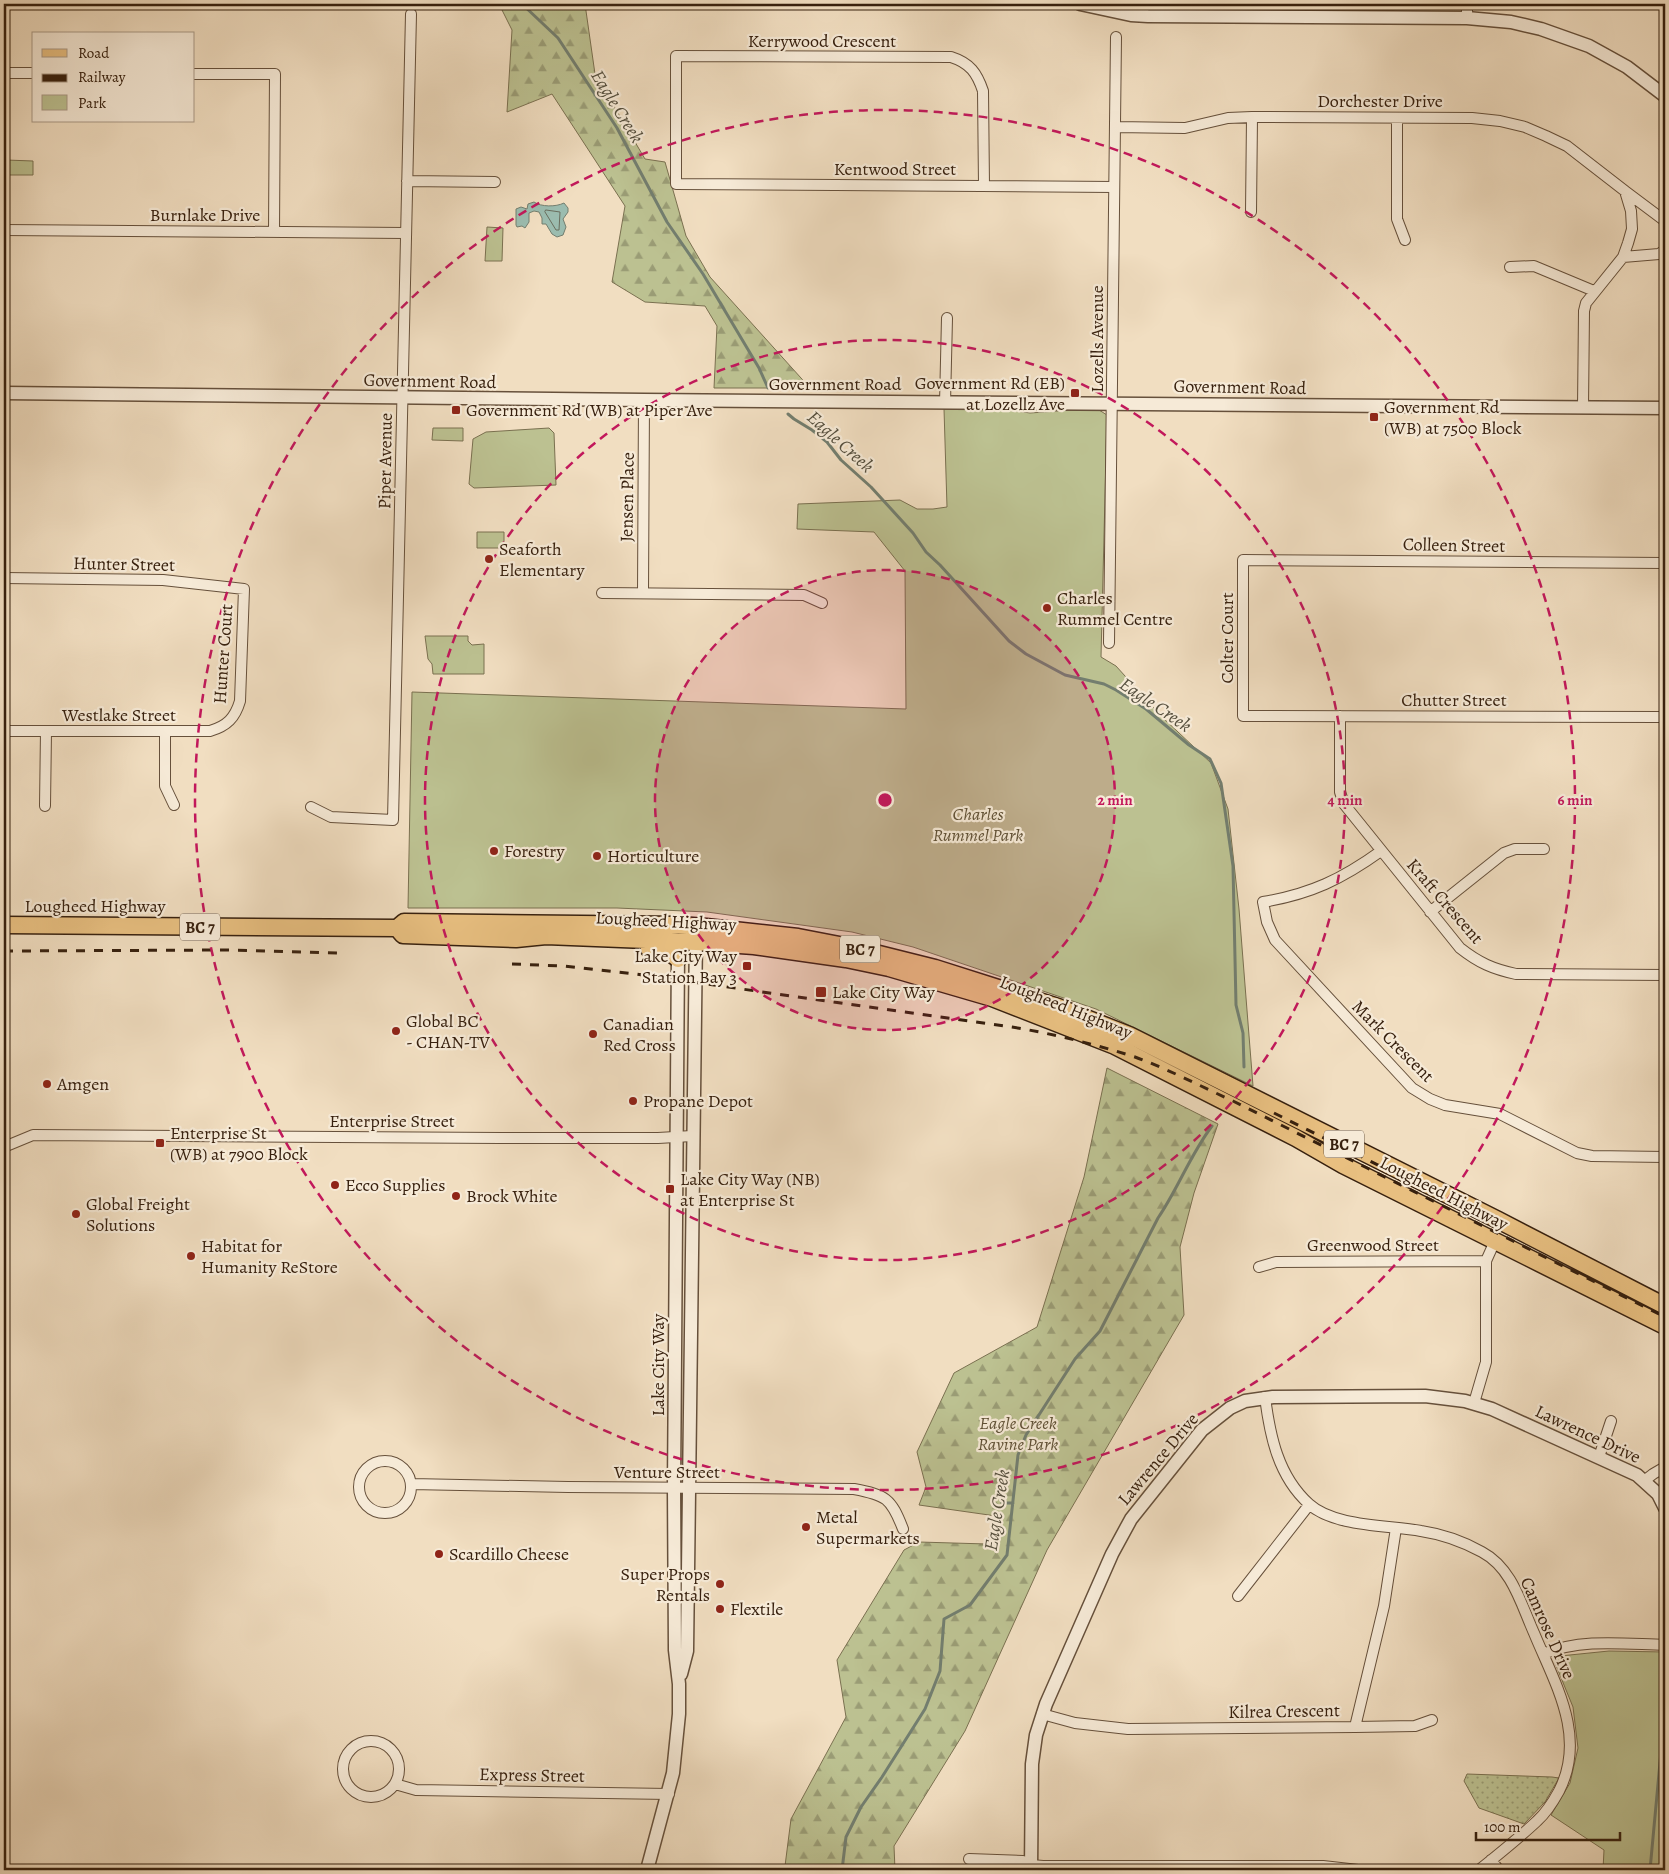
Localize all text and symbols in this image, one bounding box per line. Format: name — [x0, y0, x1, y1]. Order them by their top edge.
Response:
street label: Kerrywood Crescent — [748, 29, 896, 53]
legend — [32, 32, 195, 122]
text: Road — [78, 43, 110, 63]
water label: Eagle Creek — [584, 65, 650, 148]
text: Railway — [78, 67, 126, 87]
street label: Dorchester Drive — [1317, 89, 1443, 113]
text: Park — [78, 93, 107, 113]
street label: Kentwood Street — [834, 157, 956, 181]
street label: Burnlake Drive — [150, 203, 260, 227]
street label: Lozells Avenue — [1085, 285, 1109, 393]
street label: Government Road — [363, 368, 497, 394]
place label: Government Rd (EB) at Lozellz Ave — [915, 371, 1065, 416]
street label: Government Road — [769, 372, 902, 396]
street label: Government Road — [1173, 374, 1307, 400]
marker: Government Rd (EB) at Lozellz Ave — [1069, 387, 1081, 399]
place label: Government Rd (WB) at 7500 Block — [1384, 395, 1522, 440]
place label: Government Rd (WB) at Piper Ave — [466, 398, 713, 422]
marker: Government Rd (WB) at Piper Ave — [450, 404, 462, 416]
water label: Eagle Creek — [801, 405, 879, 479]
marker: Government Rd (WB) at 7500 Block — [1368, 411, 1380, 423]
street label: Piper Avenue — [372, 413, 398, 509]
street label: Jensen Place — [614, 452, 640, 542]
street label: Colleen Street — [1403, 532, 1505, 558]
place label: Seaforth Elementary — [499, 537, 585, 582]
street label: Hunter Street — [73, 551, 175, 577]
marker: Seaforth Elementary — [483, 553, 495, 565]
place label: Charles Rummel Centre — [1057, 586, 1173, 631]
street label: Colter Court — [1215, 592, 1239, 684]
marker: Charles Rummel Centre — [1041, 602, 1053, 614]
street label: Hunter Court — [208, 603, 238, 705]
water label: Eagle Creek — [1114, 671, 1197, 738]
street label: Chutter Street — [1401, 688, 1507, 712]
street label: Westlake Street — [61, 703, 176, 727]
text: 2 min — [1097, 790, 1133, 810]
text: 4 min — [1327, 790, 1363, 810]
text: 6 min — [1558, 790, 1593, 810]
centre of rings — [876, 791, 894, 809]
park label: Charles Rummel Park — [933, 802, 1023, 847]
place label: Forestry — [504, 839, 565, 863]
place label: Horticulture — [607, 844, 699, 868]
marker: Forestry — [488, 845, 500, 857]
marker: Horticulture — [591, 850, 603, 862]
street label: Kraft Crescent — [1401, 853, 1489, 949]
street label: Lougheed Highway — [24, 894, 166, 918]
street label: Lougheed Highway — [595, 905, 738, 937]
road number: BC 7 — [180, 914, 220, 940]
road number: BC 7 — [840, 936, 880, 962]
place label: Lake City Way Station Bay 3 — [634, 944, 738, 989]
marker: Lake City Way Station Bay 3 — [741, 960, 753, 972]
street label: Lougheed Highway — [996, 969, 1137, 1045]
place label: Lake City Way — [832, 980, 936, 1004]
marker: Lake City Way — [814, 985, 828, 999]
street label: Mark Crescent — [1347, 995, 1439, 1087]
place label: Global BC - CHAN-TV — [406, 1009, 490, 1054]
place label: Canadian Red Cross — [603, 1012, 676, 1057]
marker: Global BC - CHAN-TV — [390, 1025, 402, 1037]
marker: Canadian Red Cross — [587, 1028, 599, 1040]
place label: Amgen — [56, 1072, 109, 1096]
marker: Amgen — [41, 1078, 53, 1090]
place label: Propane Depot — [643, 1089, 753, 1113]
marker: Propane Depot — [627, 1095, 639, 1107]
street label: Enterprise Street — [329, 1109, 455, 1133]
place label: Enterprise St (WB) at 7900 Block — [170, 1121, 308, 1166]
road number: BC 7 — [1324, 1130, 1364, 1158]
marker: Enterprise St (WB) at 7900 Block — [154, 1137, 166, 1149]
street label: Lougheed Highway — [1376, 1150, 1513, 1236]
place label: Lake City Way (NB) at Enterprise St — [680, 1167, 820, 1212]
place label: Ecco Supplies — [345, 1173, 446, 1197]
marker: Ecco Supplies — [329, 1179, 341, 1191]
marker: Lake City Way (NB) at Enterprise St — [664, 1183, 676, 1195]
place label: Brock White — [466, 1184, 558, 1208]
marker: Brock White — [450, 1190, 462, 1202]
place label: Global Freight Solutions — [86, 1192, 190, 1237]
marker: Global Freight Solutions — [70, 1208, 82, 1220]
street label: Greenwood Street — [1307, 1233, 1439, 1257]
place label: Habitat for Humanity ReStore — [201, 1234, 338, 1279]
marker: Habitat for Humanity ReStore — [185, 1250, 197, 1262]
street label: Lake City Way — [646, 1313, 670, 1416]
street label: Lawrence Drive — [1531, 1399, 1645, 1469]
street label: Lawrence Drive — [1112, 1408, 1204, 1510]
park label: Eagle Creek Ravine Park — [978, 1411, 1058, 1456]
street label: Venture Street — [613, 1460, 720, 1484]
water label: Eagle Creek — [978, 1468, 1016, 1553]
place label: Metal Supermarkets — [816, 1505, 920, 1550]
marker: Metal Supermarkets — [800, 1521, 812, 1533]
place label: Scardillo Cheese — [449, 1542, 569, 1566]
marker: Scardillo Cheese — [433, 1548, 445, 1560]
place label: Super Props Rentals — [621, 1562, 710, 1607]
street label: Camrose Drive — [1515, 1573, 1581, 1683]
marker: Super Props Rentals — [714, 1578, 726, 1590]
place label: Flextile — [730, 1597, 783, 1621]
marker: Flextile — [714, 1603, 726, 1615]
street label: Kilrea Crescent — [1228, 1698, 1340, 1724]
street label: Express Street — [479, 1762, 585, 1788]
scale bar — [1476, 1809, 1620, 1841]
text: 100 m — [1484, 1817, 1521, 1837]

